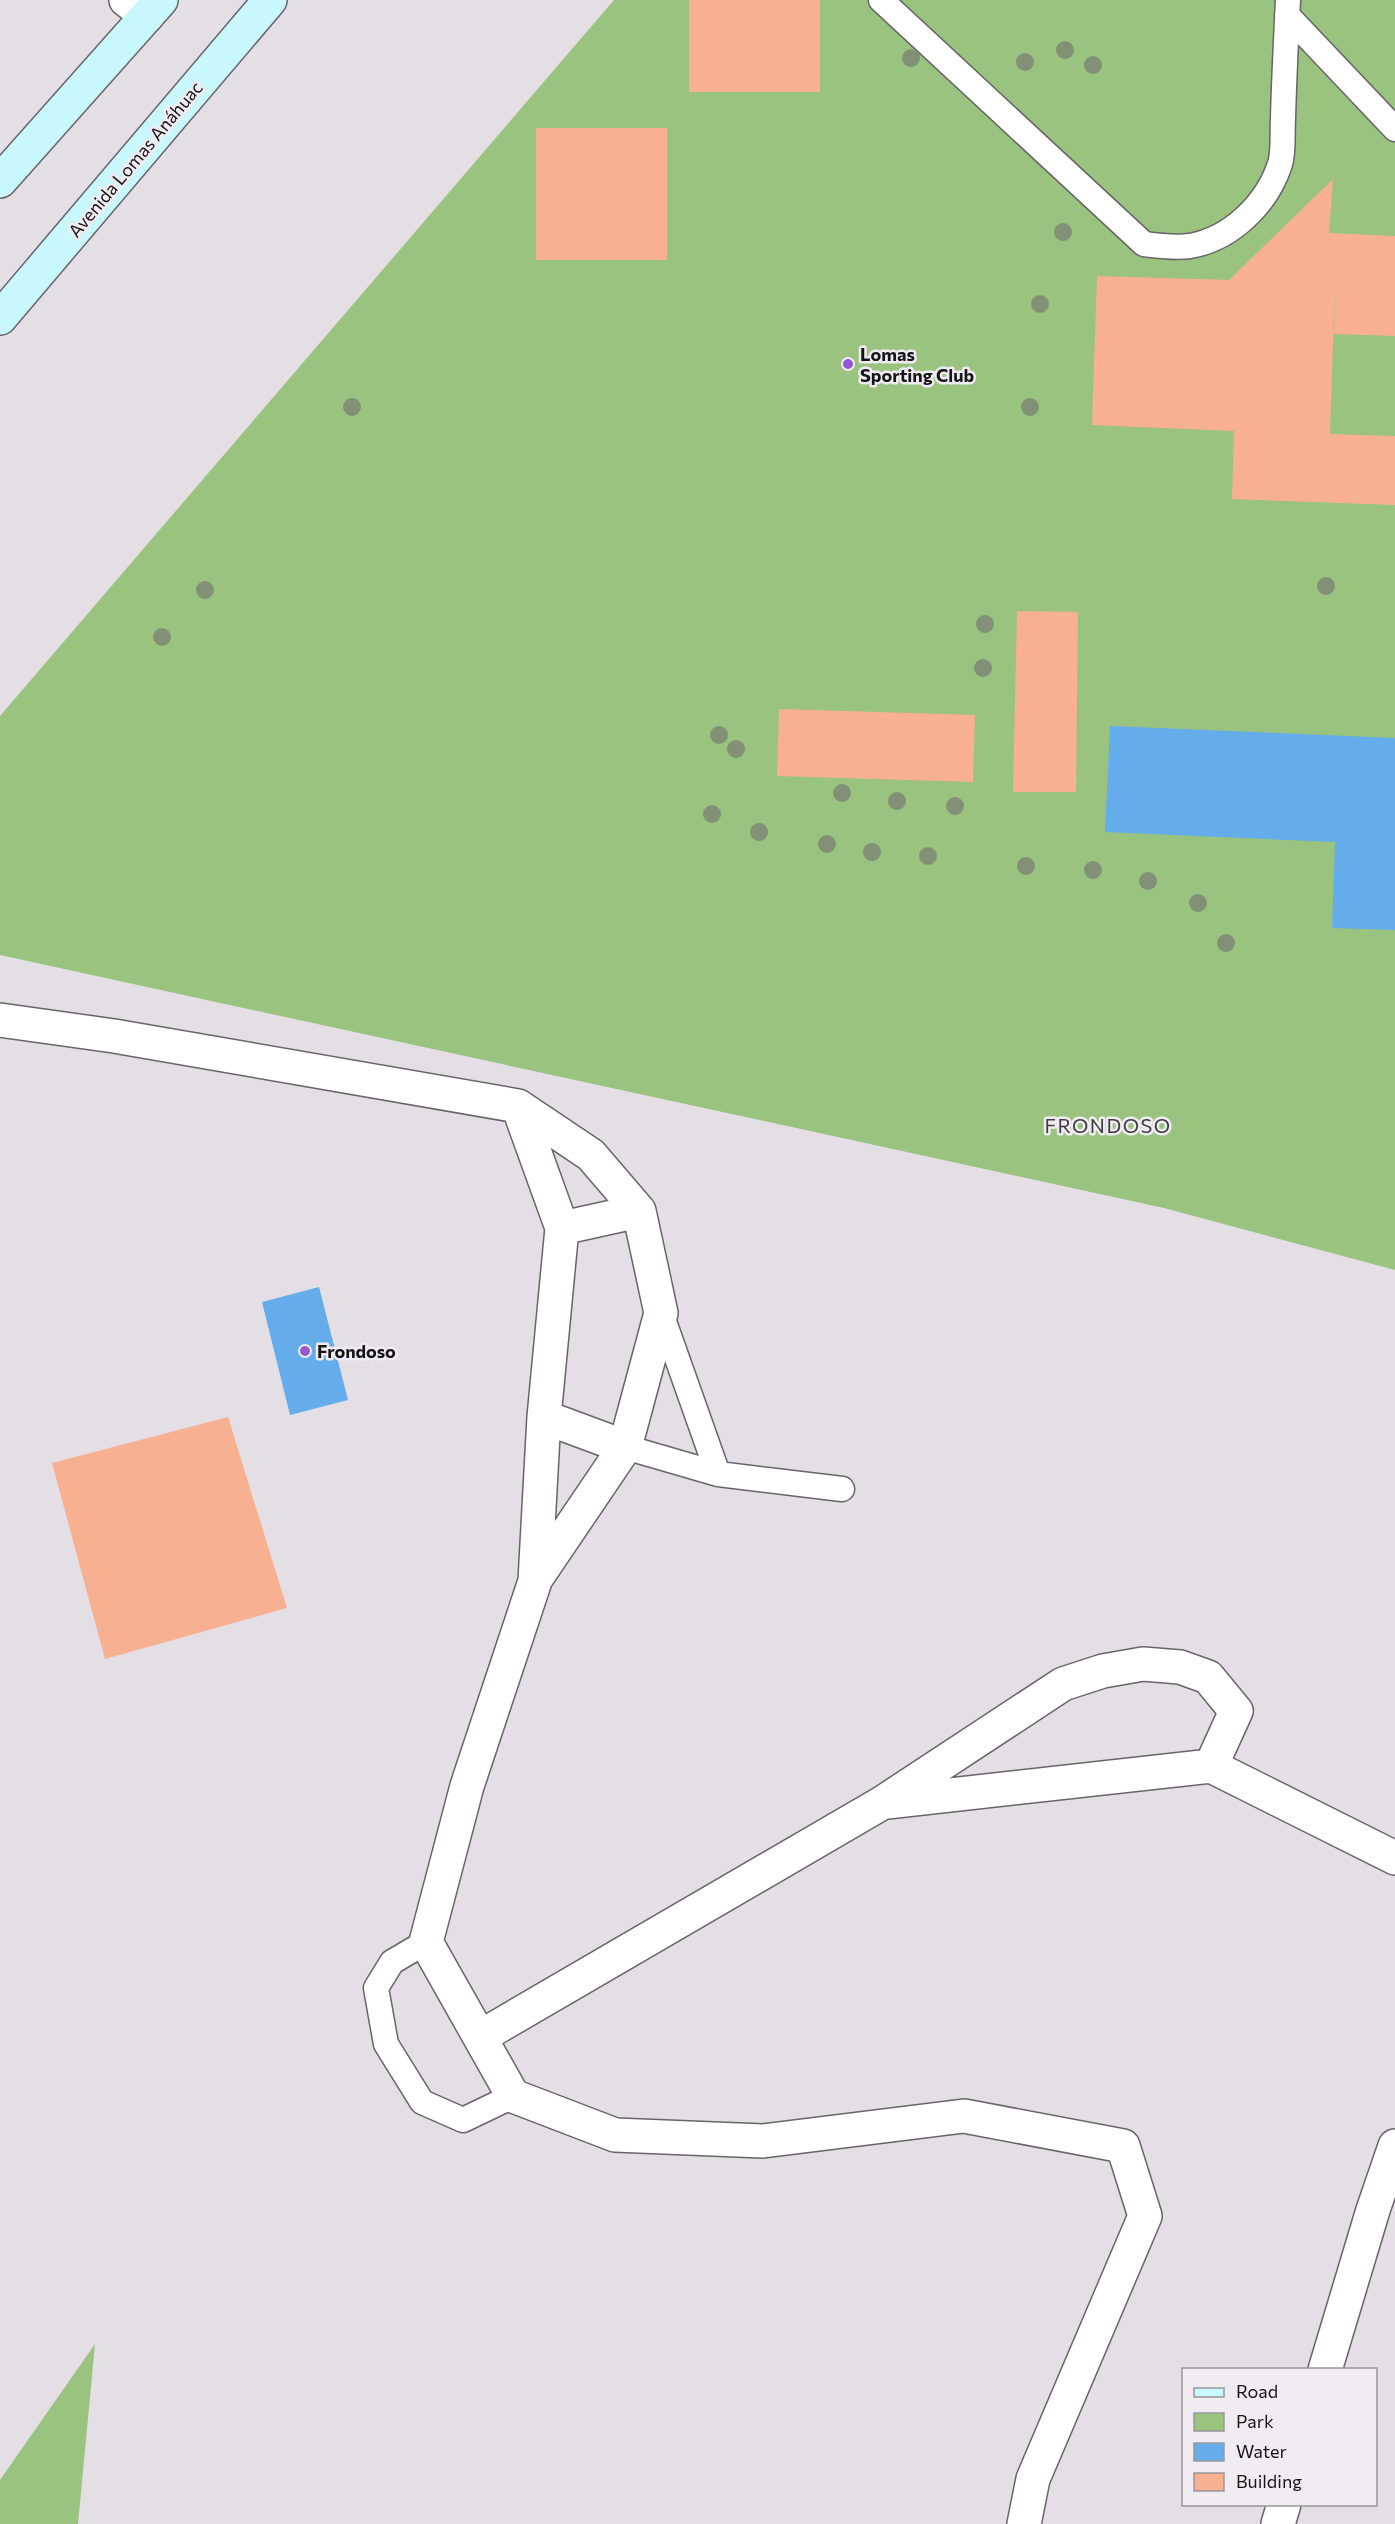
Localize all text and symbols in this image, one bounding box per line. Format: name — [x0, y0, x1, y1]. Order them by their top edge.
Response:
street label: Avenida Lomas Anáhuac — [63, 76, 207, 241]
place label: Lomas Sporting Club — [860, 343, 974, 386]
marker: Lomas Sporting Club — [841, 357, 855, 371]
district label: FRONDOSO — [1044, 1113, 1172, 1137]
place label: Frondoso — [317, 1340, 396, 1362]
marker: Frondoso — [298, 1344, 312, 1358]
legend — [1182, 2368, 1377, 2506]
text: Road — [1236, 2380, 1278, 2402]
text: Park — [1236, 2410, 1274, 2432]
text: Water — [1236, 2440, 1287, 2462]
text: Building — [1236, 2470, 1302, 2492]

